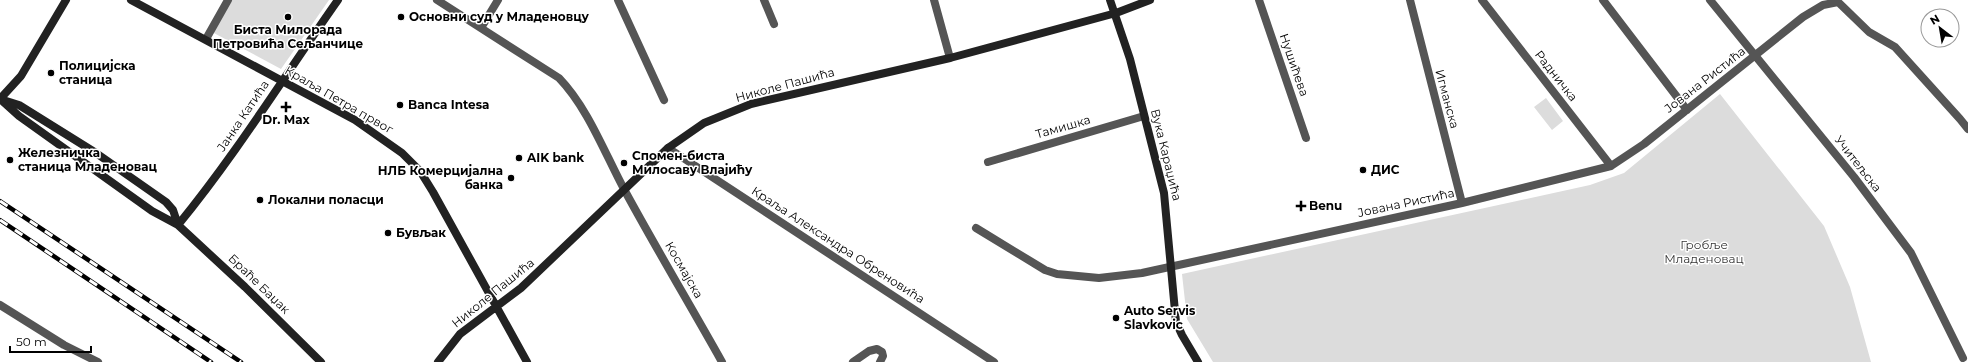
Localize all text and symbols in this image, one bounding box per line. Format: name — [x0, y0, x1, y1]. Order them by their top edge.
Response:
north arrow — [1920, 8, 1960, 48]
place label: Основни суд у Младеновцу — [409, 9, 590, 24]
text: N — [1927, 11, 1942, 28]
marker: Биста Милорада Петровића Сељанчице — [283, 12, 293, 22]
marker: Основни суд у Младеновцу — [396, 12, 406, 22]
place label: Биста Милорада Петровића Сељанчице — [213, 22, 363, 51]
street label: Нушићева — [1277, 31, 1312, 98]
street label: Јована Ристића — [1661, 43, 1748, 116]
street label: Радничка — [1532, 47, 1581, 104]
place label: Полицијска станица — [59, 58, 136, 87]
street label: Краља Петра првог — [282, 62, 396, 137]
street label: Николе Пашића — [734, 64, 836, 105]
marker: Полицијска станица — [46, 68, 56, 78]
street label: Игманска — [1432, 68, 1463, 130]
street label: Јанка Катића — [213, 77, 272, 154]
place label: Banca Intesa — [408, 97, 489, 112]
marker: Banca Intesa — [395, 100, 405, 110]
marker: Dr. Max — [281, 102, 291, 112]
street label: Вука Караџића — [1148, 107, 1185, 202]
place label: Dr. Max — [262, 112, 311, 127]
street label: Тамишка — [1034, 112, 1092, 142]
street label: Учитељска — [1832, 132, 1885, 195]
place label: Железничка станица Младеновац — [18, 145, 158, 174]
place label: Спомен-биста Милосаву Влајићу — [632, 148, 753, 177]
place label: AIK bank — [526, 150, 584, 165]
marker: AIK bank — [514, 153, 524, 163]
marker: Железничка станица Младеновац — [5, 155, 15, 165]
marker: Спомен-биста Милосаву Влајићу — [619, 158, 629, 168]
place label: ДИС — [1371, 162, 1400, 177]
place label: НЛБ Комерцијална банка — [378, 163, 503, 192]
marker: ДИС — [1358, 165, 1368, 175]
marker: НЛБ Комерцијална банка — [506, 173, 516, 183]
street label: Краља Александра Обреновића — [749, 183, 928, 306]
street label: Јована Ристића — [1356, 185, 1456, 220]
place label: Локални поласци — [268, 192, 384, 207]
marker: Локални поласци — [255, 195, 265, 205]
place label: Benu — [1309, 198, 1342, 213]
marker: Benu — [1296, 201, 1306, 211]
place label: Бувљак — [396, 225, 446, 240]
marker: Бувљак — [383, 228, 393, 238]
park label: Гробље Младеновац — [1664, 237, 1744, 266]
street label: Космајска — [662, 239, 707, 301]
street label: Браће Баџак — [225, 251, 293, 317]
street label: Николе Пашића — [448, 255, 537, 331]
place label: Auto Servis Slavkovic — [1123, 303, 1196, 332]
marker: Auto Servis Slavkovic — [1111, 313, 1121, 323]
scale bar — [10, 328, 91, 354]
text: 50 m — [16, 334, 47, 349]

